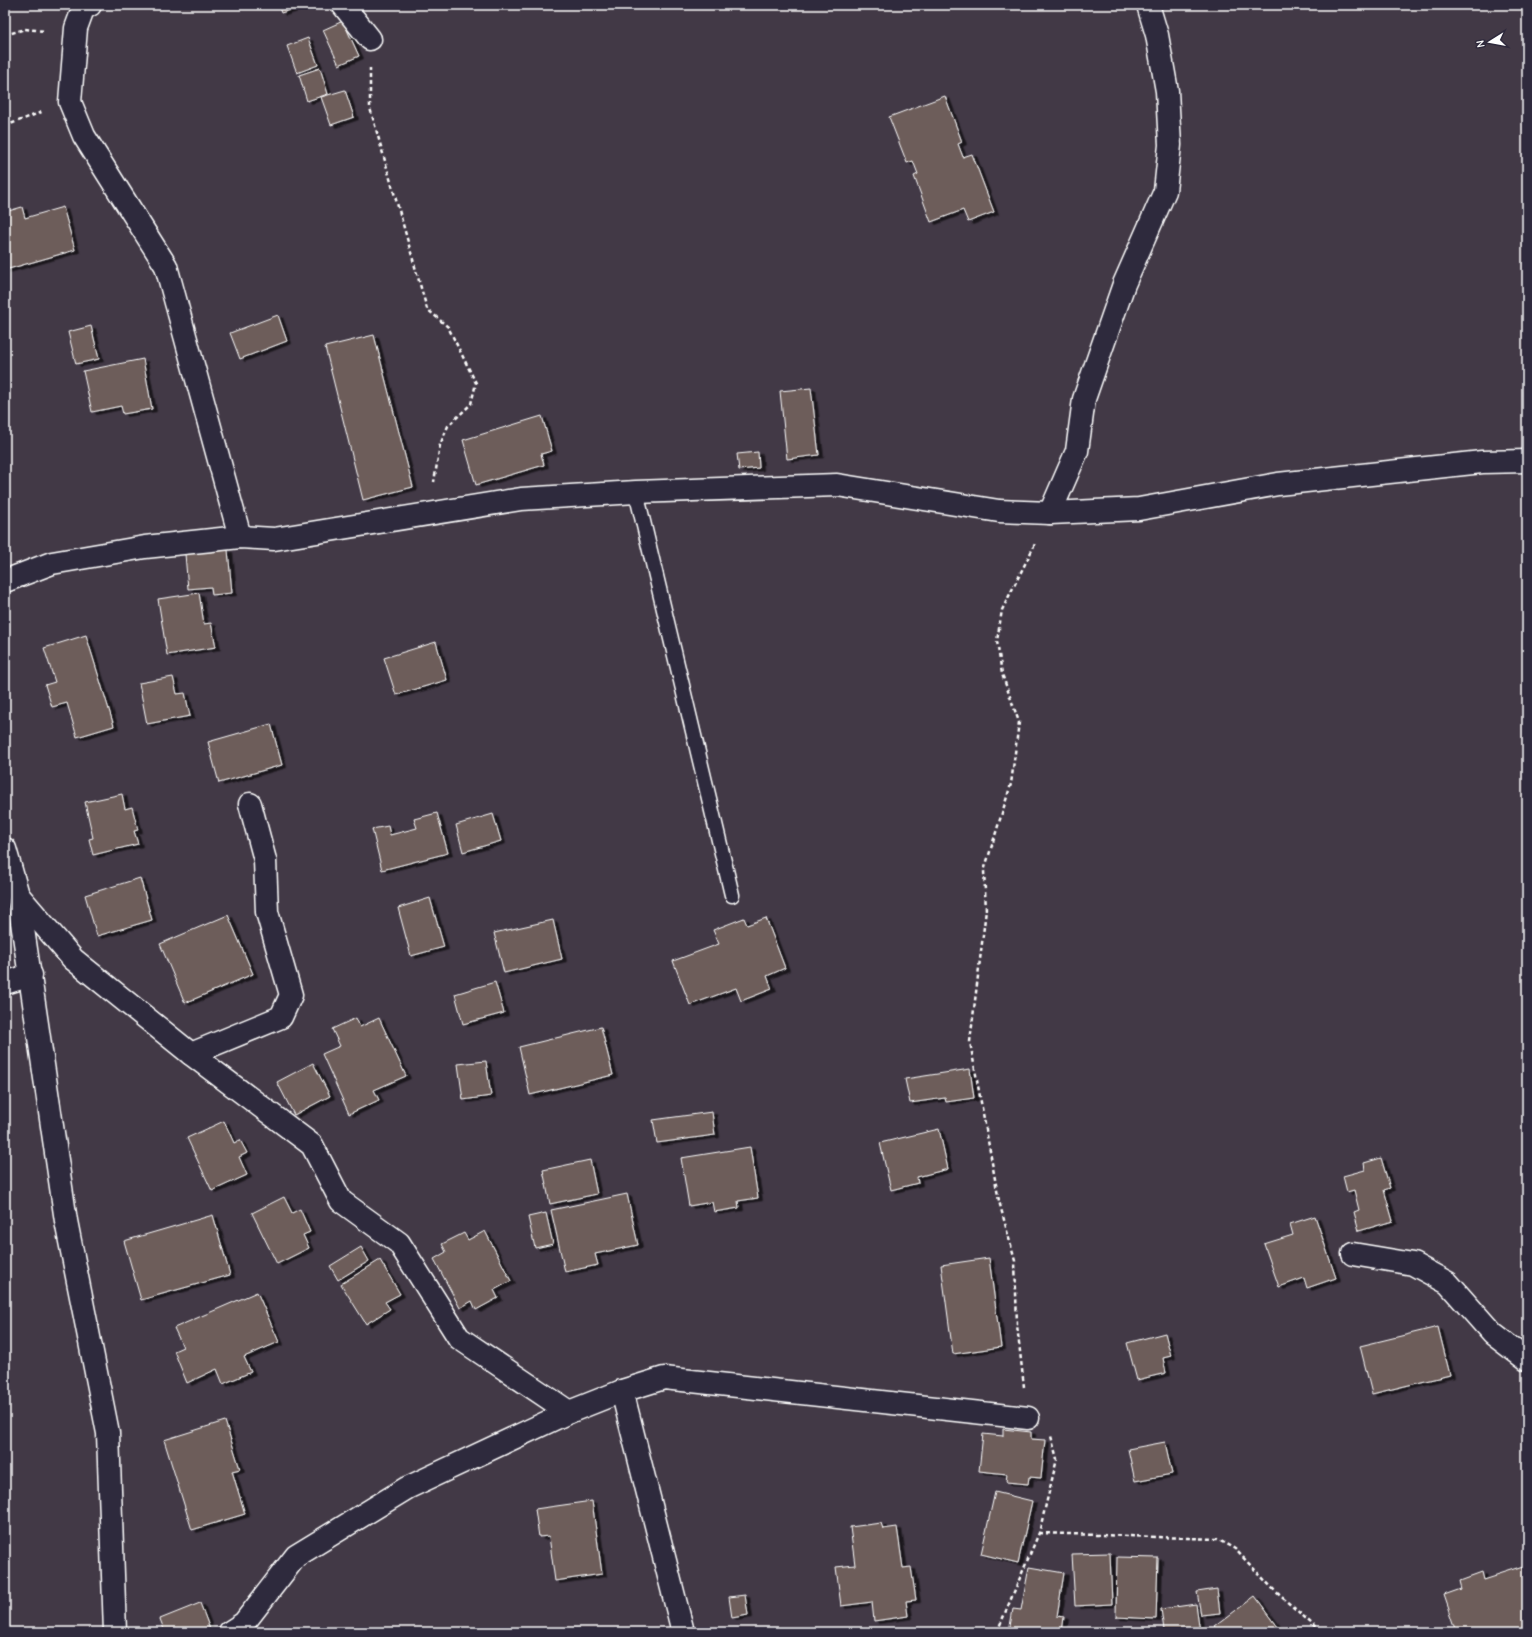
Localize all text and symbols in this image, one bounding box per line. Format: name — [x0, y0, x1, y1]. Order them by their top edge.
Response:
north arrow — [1470, 22, 1510, 62]
text: N — [1474, 39, 1488, 49]

